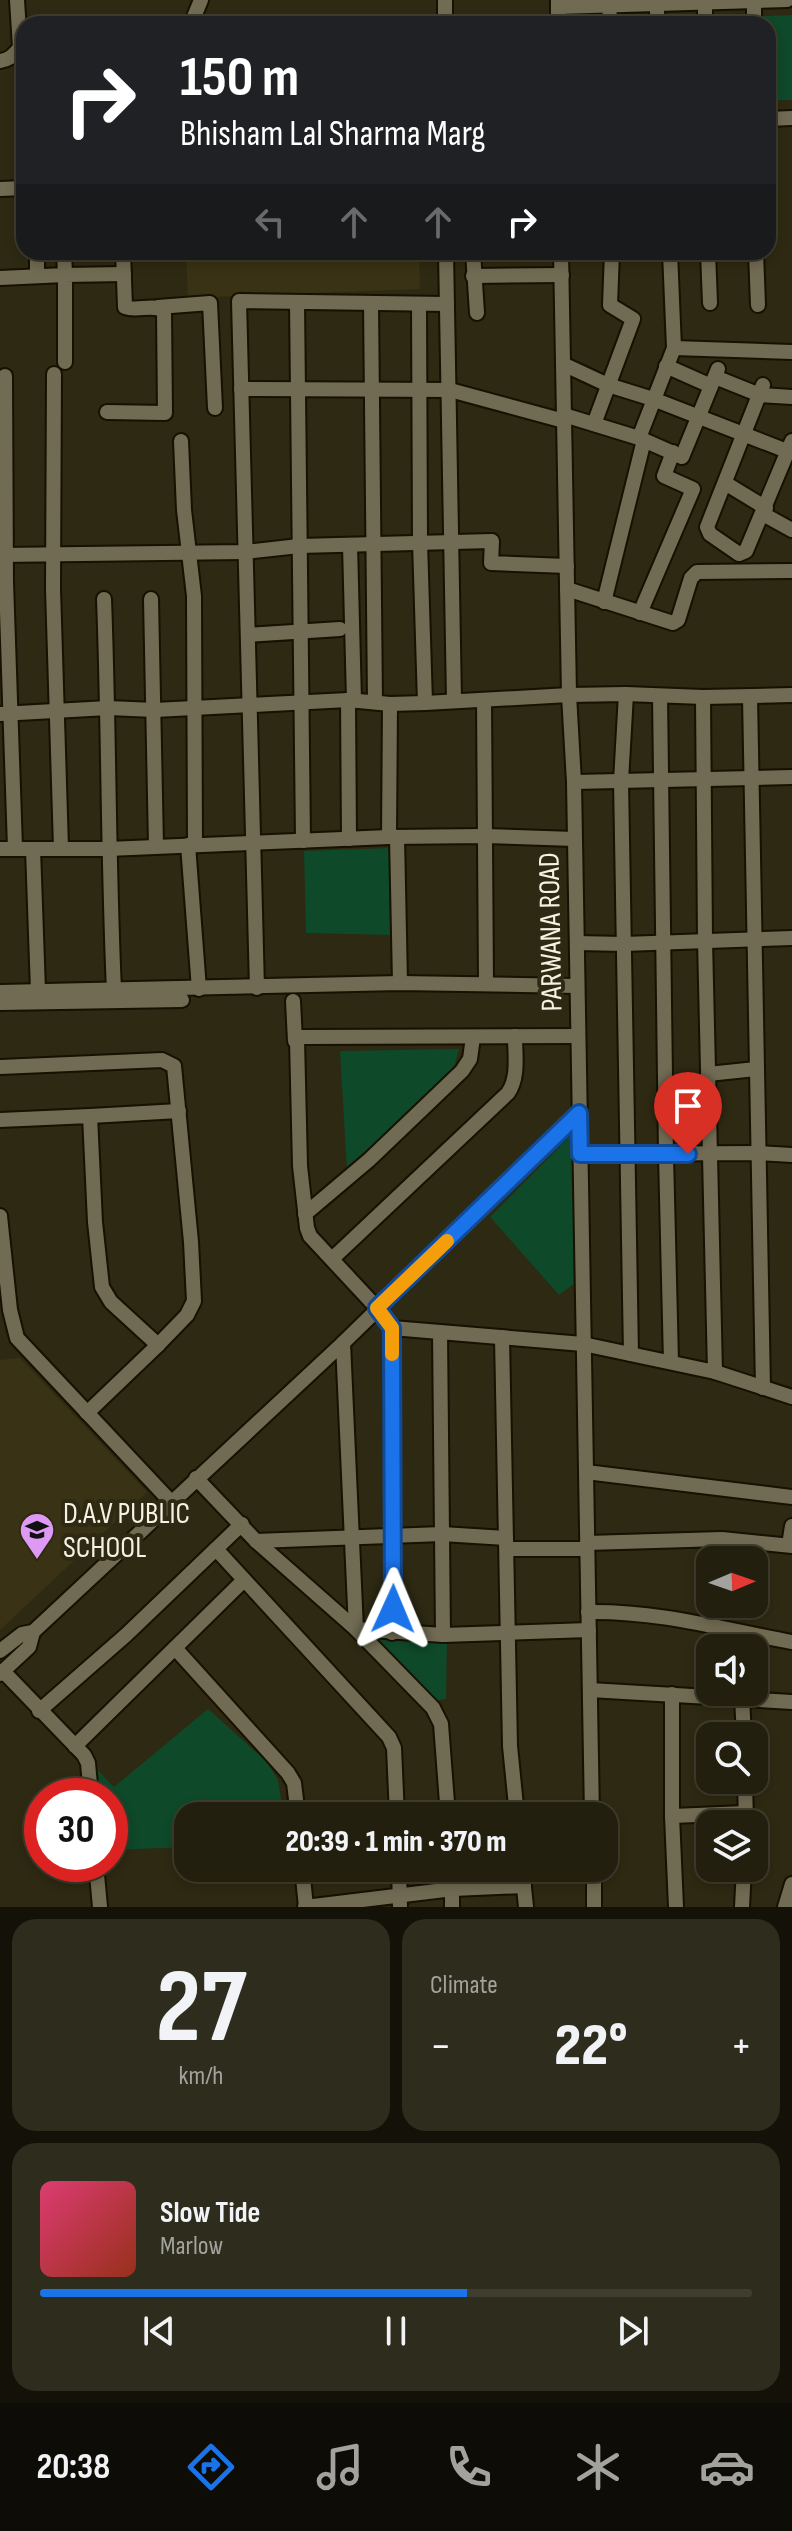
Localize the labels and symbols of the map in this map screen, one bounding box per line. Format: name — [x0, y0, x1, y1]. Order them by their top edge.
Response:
street label: PARWANA ROAD — [532, 852, 570, 1012]
pin — [654, 1072, 722, 1154]
place label: D.A.V PUBLIC SCHOOL — [63, 1496, 190, 1566]
school or university icon: D.A.V PUBLIC SCHOOL — [18, 1511, 56, 1561]
north arrow — [696, 1546, 768, 1618]
position arrow — [351, 1567, 435, 1651]
speed limit sign: 30 — [24, 1778, 128, 1882]

